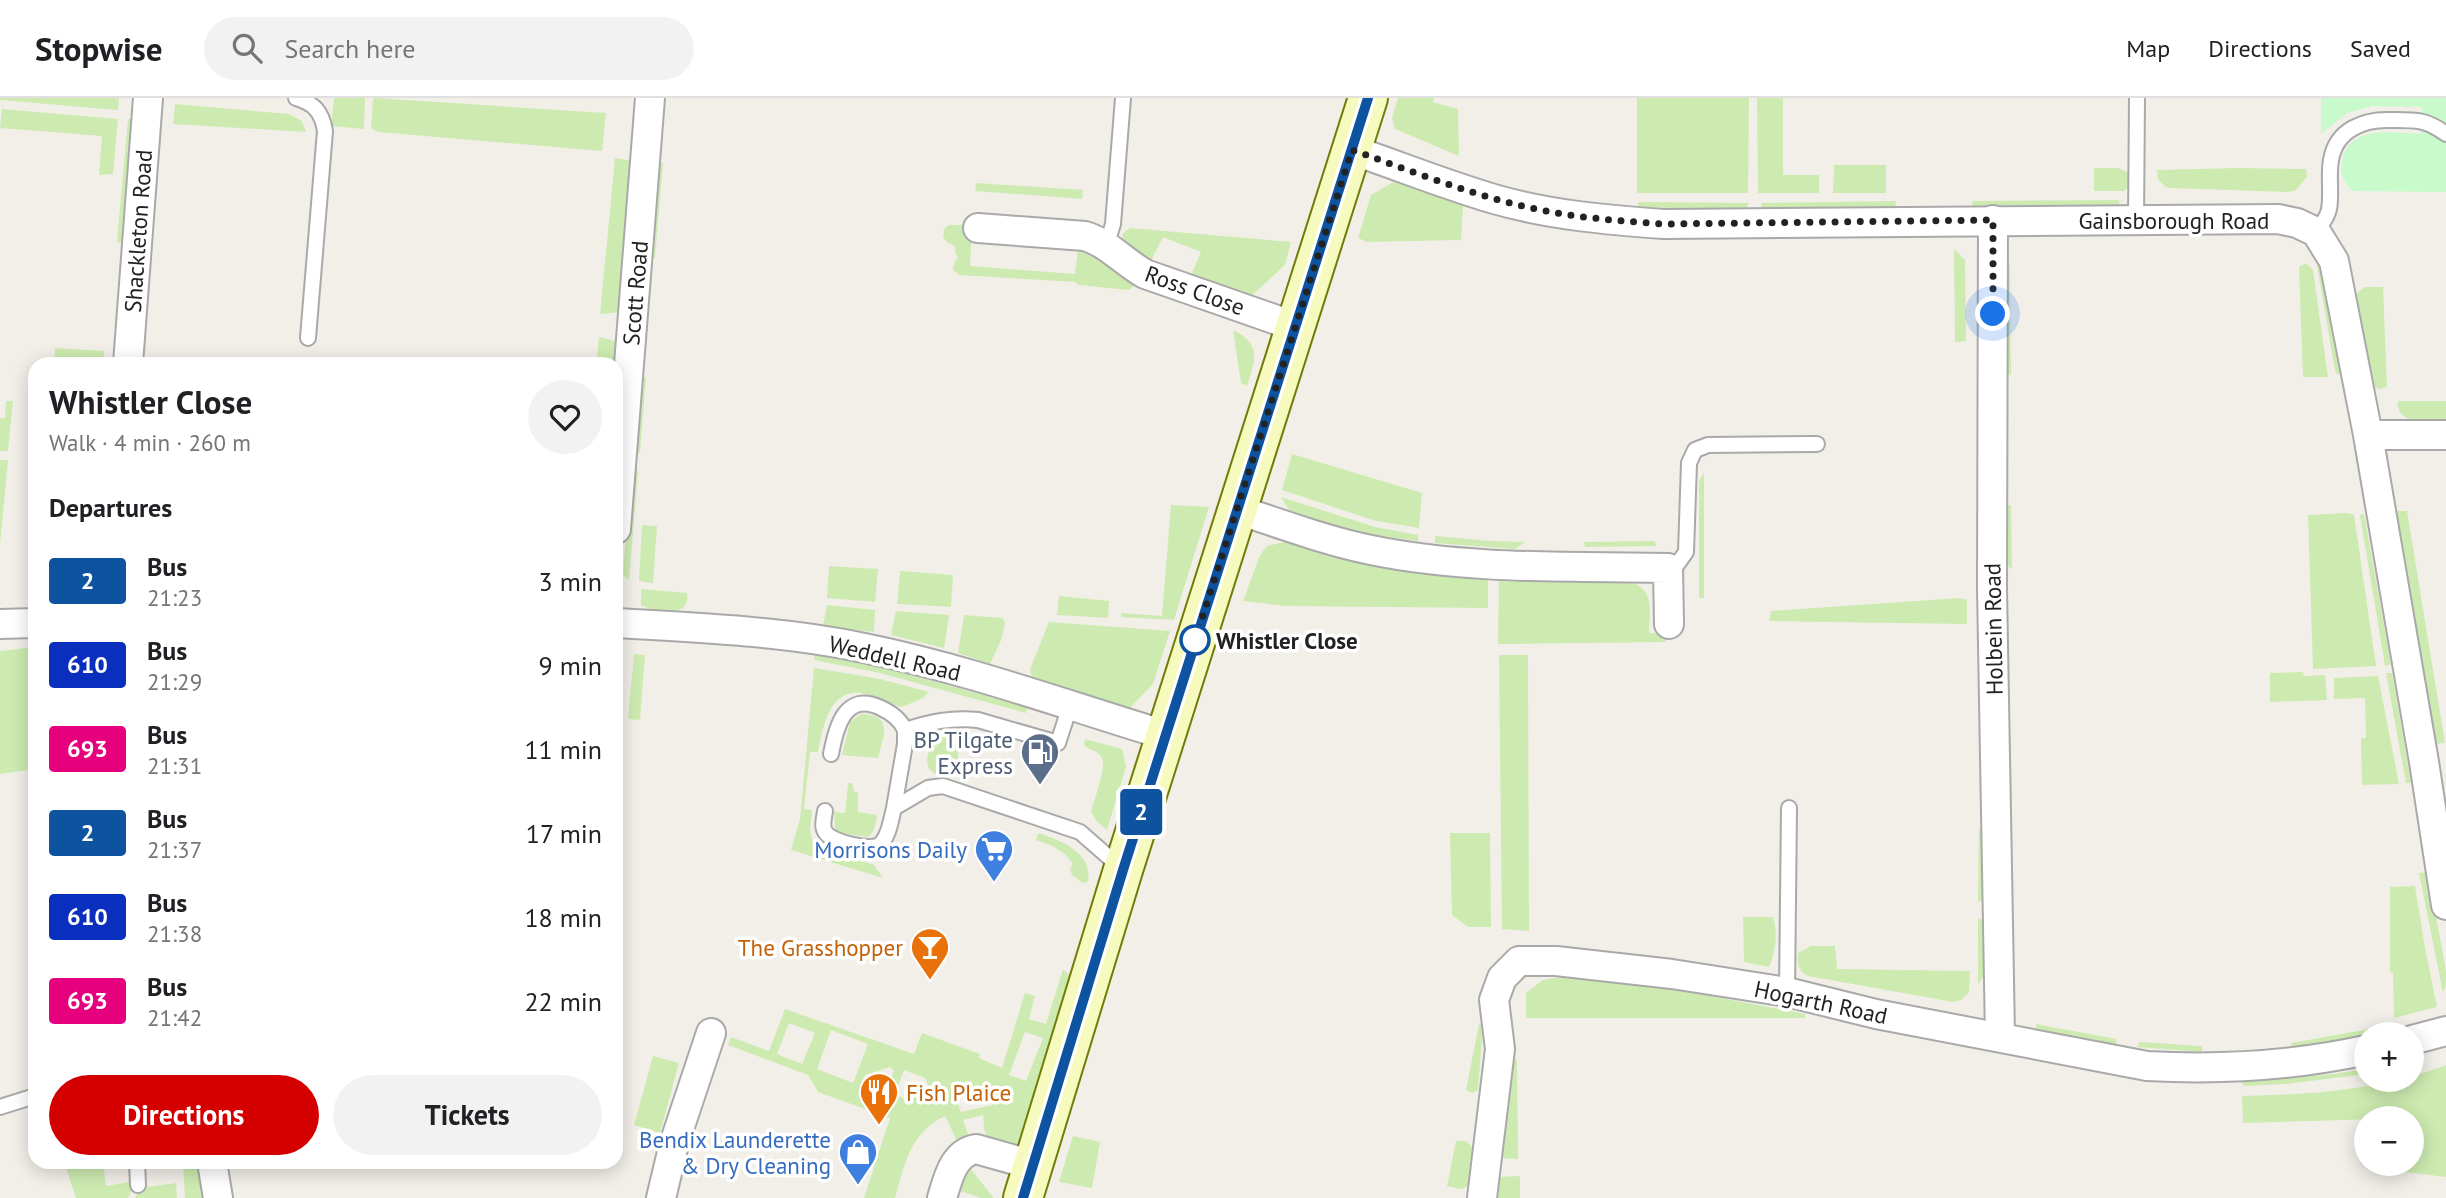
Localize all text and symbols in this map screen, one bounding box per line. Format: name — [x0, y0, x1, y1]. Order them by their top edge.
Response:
search box — [204, 17, 694, 80]
text: Stopwise — [35, 27, 162, 70]
icon: search — [228, 29, 266, 67]
text: Search here — [284, 32, 416, 65]
text: Map — [2126, 33, 2170, 64]
text: Directions — [2208, 33, 2312, 64]
text: Saved — [2350, 33, 2411, 64]
street label: Shackleton Road — [118, 149, 158, 313]
street label: Gainsborough Road — [2079, 206, 2269, 235]
street label: Scott Road — [616, 240, 654, 346]
street label: Ross Close — [1141, 259, 1249, 321]
your location — [1975, 296, 2010, 331]
text: Whistler Close — [49, 380, 252, 423]
button: heart — [528, 380, 602, 454]
text: Walk · 4 min · 260 m — [49, 428, 251, 457]
text: Departures — [49, 491, 172, 524]
text: Bus — [147, 550, 187, 583]
street label: Holbein Road — [1977, 563, 2009, 695]
text: 2 — [81, 565, 94, 596]
text: 3 min — [539, 565, 602, 598]
text: 21:23 — [147, 583, 202, 612]
marker: Whistler Close — [1180, 625, 1210, 655]
place label: Whistler Close — [1216, 626, 1358, 655]
street label: Weddell Road — [826, 629, 964, 687]
text: Bus — [147, 634, 187, 667]
text: 610 — [67, 649, 108, 680]
text: 9 min — [539, 649, 602, 682]
text: 21:29 — [147, 667, 202, 696]
text: Bus — [147, 718, 187, 751]
place label: BP Tilgate Express — [914, 725, 1013, 780]
fuel station icon: BP Tilgate Express — [1019, 731, 1061, 786]
text: 693 — [67, 733, 108, 764]
text: 11 min — [524, 733, 602, 766]
text: 21:31 — [147, 751, 202, 780]
line badge: 2 — [1118, 789, 1164, 835]
text: 2 — [1134, 796, 1148, 827]
text: Bus — [147, 802, 187, 835]
text: 2 — [81, 817, 94, 848]
text: 17 min — [526, 817, 602, 850]
supermarket icon: Morrisons Daily — [973, 828, 1015, 883]
text: 21:37 — [147, 835, 202, 864]
place label: Morrisons Daily — [814, 835, 967, 864]
text: Bus — [147, 886, 187, 919]
text: 610 — [67, 901, 108, 932]
text: 18 min — [524, 901, 602, 934]
text: 21:38 — [147, 919, 202, 948]
bar icon: The Grasshopper — [909, 926, 951, 981]
place label: The Grasshopper — [738, 933, 903, 962]
text: Bus — [147, 970, 187, 1003]
street label: Hogarth Road — [1752, 974, 1890, 1030]
text: 693 — [67, 985, 108, 1016]
text: 22 min — [524, 985, 602, 1018]
text: 21:42 — [147, 1003, 202, 1032]
map controls — [2354, 1022, 2424, 1176]
button: + — [2354, 1022, 2424, 1092]
restaurant icon: Fish Plaice — [858, 1071, 900, 1126]
button: Directions — [49, 1075, 319, 1155]
button: Tickets — [333, 1075, 602, 1155]
place label: Fish Plaice — [906, 1078, 1011, 1107]
button: − — [2354, 1106, 2424, 1176]
place label: Bendix Launderette & Dry Cleaning — [639, 1125, 831, 1180]
shop icon: Bendix Launderette & Dry Cleaning — [837, 1131, 879, 1186]

